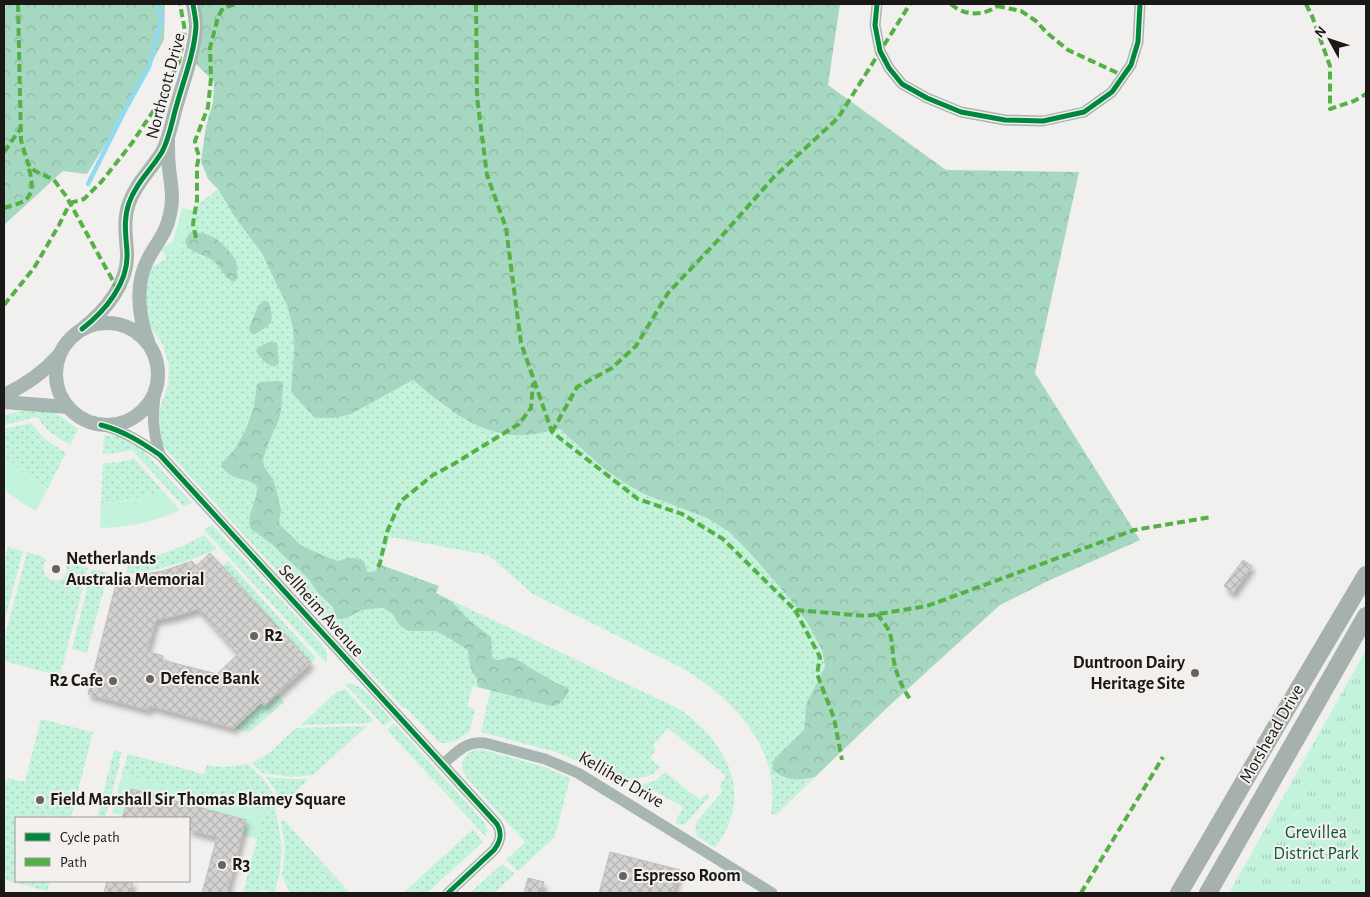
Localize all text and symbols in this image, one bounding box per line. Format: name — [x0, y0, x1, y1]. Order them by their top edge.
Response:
north arrow — [1305, 15, 1355, 65]
text: N — [1312, 24, 1329, 41]
street label: Northcott Drive — [143, 31, 189, 141]
place label: Netherlands Australia Memorial — [66, 550, 205, 589]
street label: Sellheim Avenue — [275, 561, 367, 661]
marker: Netherlands Australia Memorial — [50, 563, 62, 575]
place label: R2 — [264, 627, 284, 645]
marker: R2 — [248, 630, 260, 642]
place label: Duntroon Dairy Heritage Site — [1073, 654, 1186, 693]
marker: Duntroon Dairy Heritage Site — [1189, 667, 1201, 679]
place label: Defence Bank — [160, 670, 260, 688]
place label: R2 Cafe — [49, 672, 103, 690]
marker: Defence Bank — [144, 673, 156, 685]
marker: R2 Cafe — [107, 675, 119, 687]
street label: Morshead Drive — [1237, 682, 1307, 786]
street label: Kelliher Drive — [575, 748, 667, 812]
place label: Field Marshall Sir Thomas Blamey Square — [50, 791, 346, 809]
marker: Field Marshall Sir Thomas Blamey Square — [34, 794, 46, 806]
legend — [15, 817, 190, 882]
park label: Grevillea District Park — [1273, 824, 1359, 863]
text: Cycle path — [60, 830, 120, 845]
text: Path — [60, 855, 87, 870]
place label: R3 — [232, 856, 251, 874]
marker: R3 — [216, 859, 228, 871]
place label: Espresso Room — [633, 867, 741, 885]
marker: Espresso Room — [617, 870, 629, 882]

